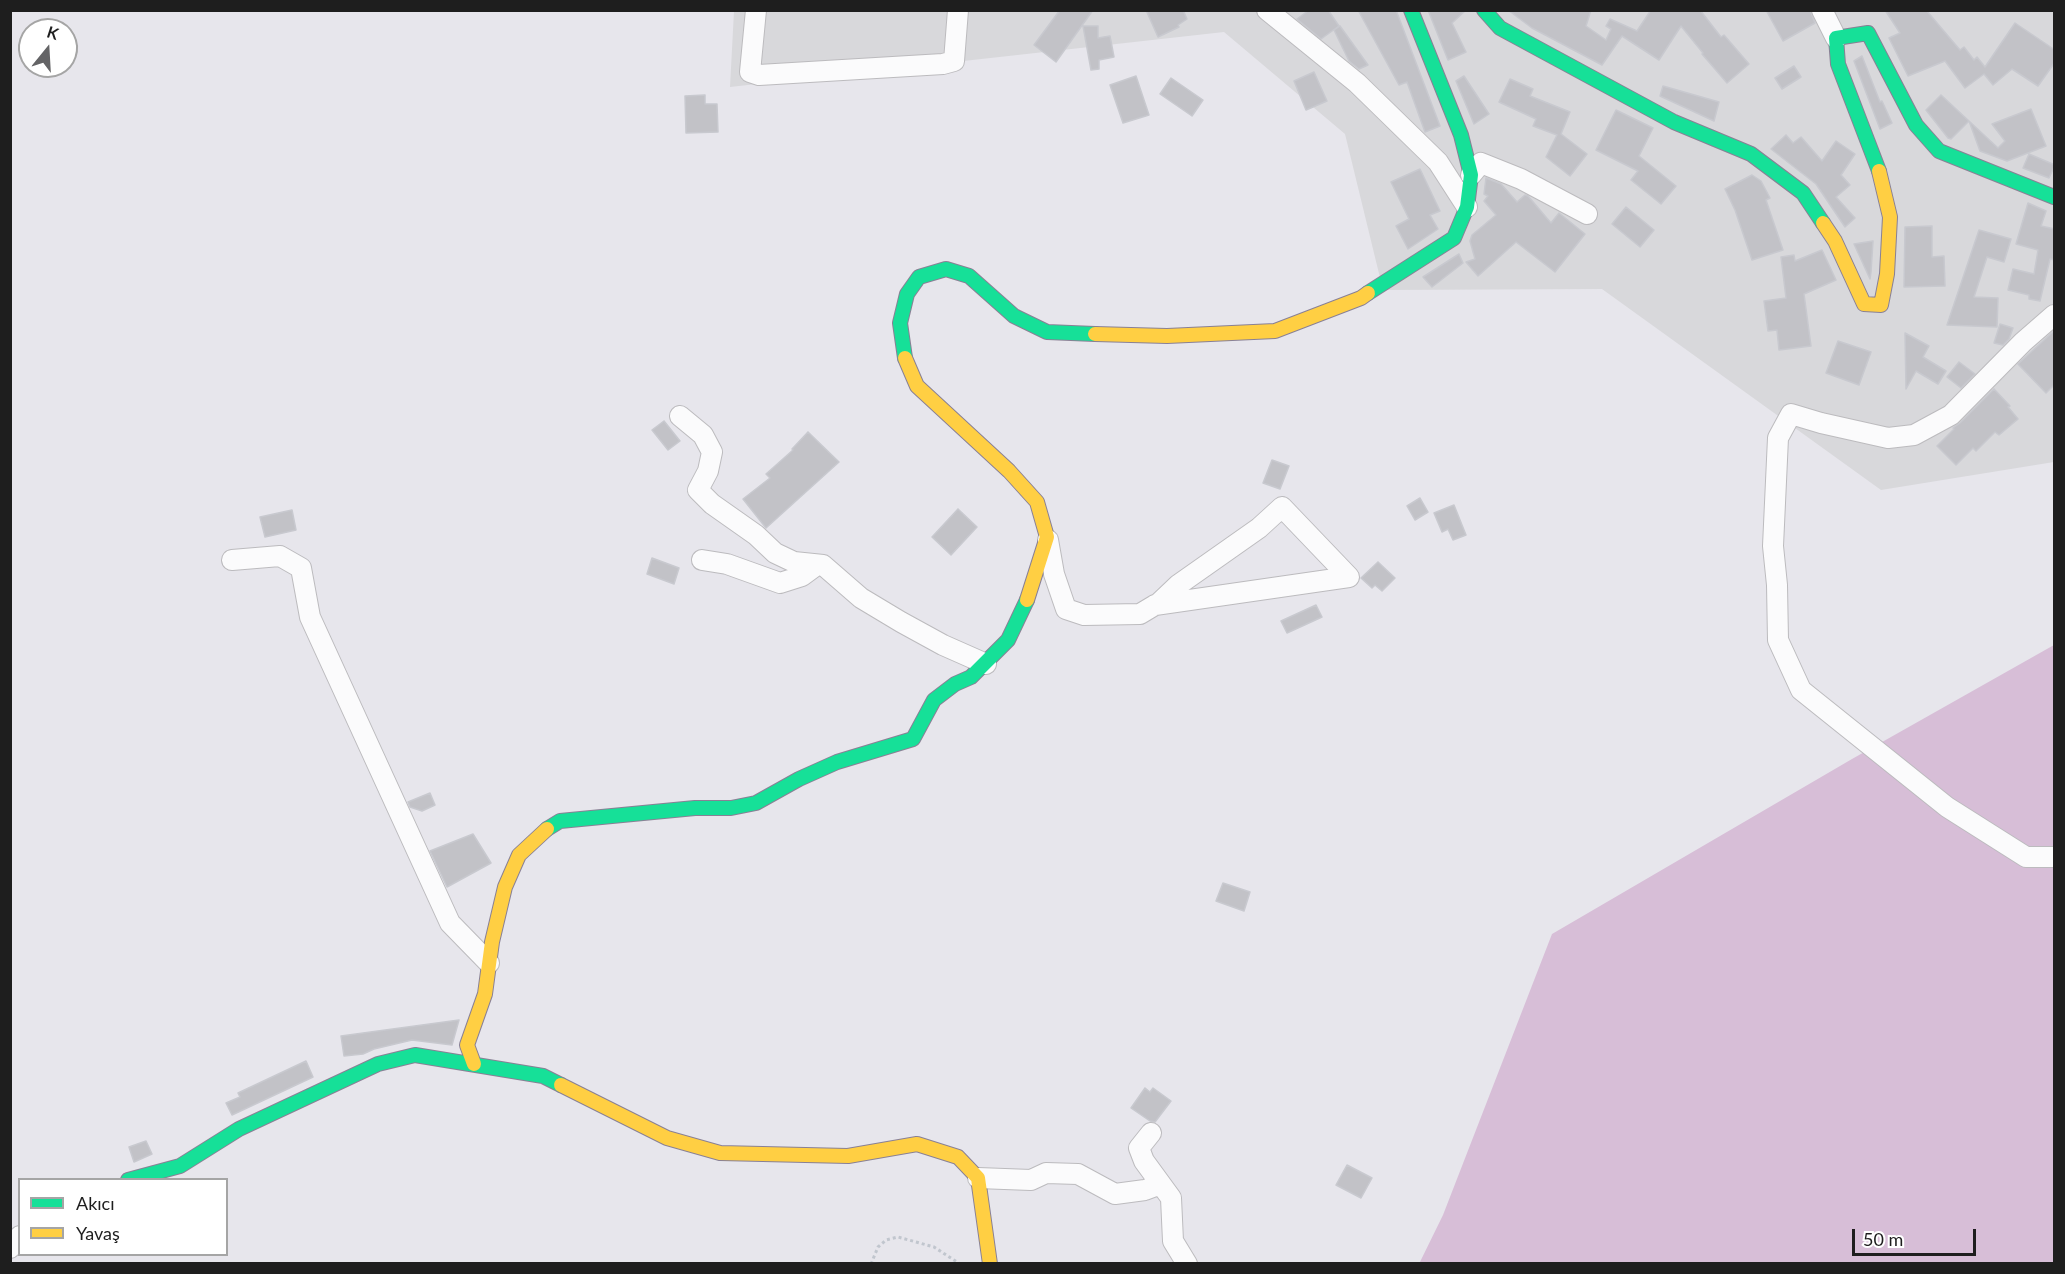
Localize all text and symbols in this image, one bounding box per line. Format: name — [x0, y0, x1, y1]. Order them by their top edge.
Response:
north arrow — [18, 18, 78, 78]
text: K — [45, 22, 61, 43]
legend — [18, 1178, 228, 1256]
text: Akıcı — [76, 1192, 115, 1214]
scale bar — [1855, 1217, 1980, 1255]
text: Yavaş — [76, 1222, 120, 1244]
text: 50 m — [1863, 1228, 1903, 1250]

